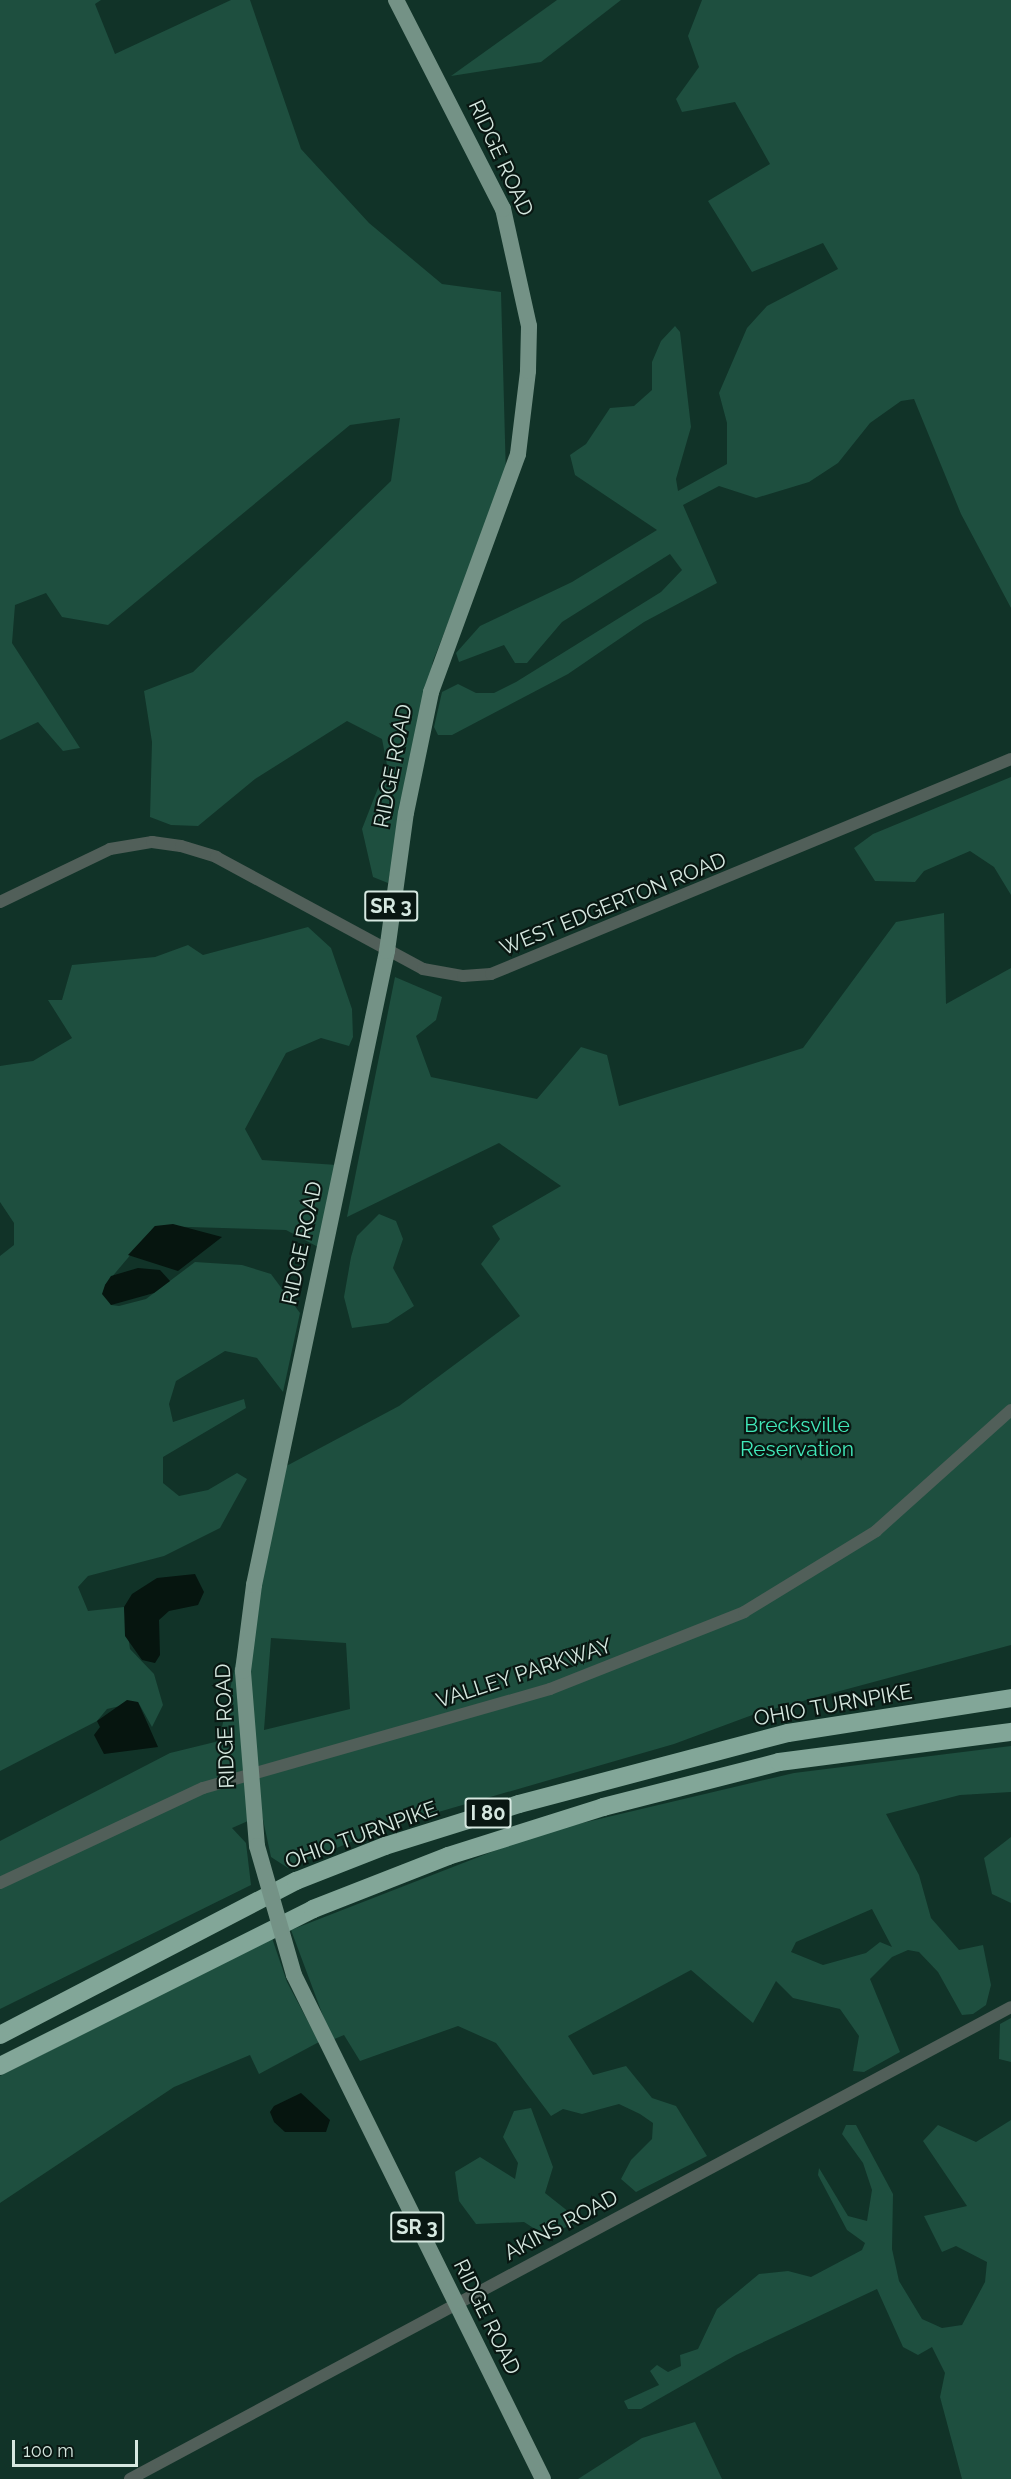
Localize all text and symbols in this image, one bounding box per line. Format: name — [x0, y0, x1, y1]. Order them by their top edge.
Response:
street label: RIDGE ROAD — [463, 96, 539, 220]
street label: RIDGE ROAD — [369, 702, 417, 830]
street label: WEST EDGERTON ROAD — [496, 847, 730, 961]
road number: SR 3 — [364, 889, 418, 923]
street label: RIDGE ROAD — [277, 1179, 327, 1307]
park label: Brecksville Reservation — [740, 1412, 854, 1462]
street label: VALLEY PARKWAY — [433, 1633, 615, 1713]
street label: RIDGE ROAD — [210, 1663, 240, 1789]
street label: OHIO TURNPIKE — [752, 1679, 914, 1731]
street label: OHIO TURNPIKE — [281, 1796, 441, 1874]
road number: I 80 — [464, 1796, 512, 1830]
street label: AKINS ROAD — [500, 2184, 622, 2266]
road number: SR 3 — [390, 2210, 444, 2244]
street label: RIDGE ROAD — [448, 2255, 526, 2379]
scale bar — [15, 2428, 141, 2466]
text: 100 m — [23, 2440, 74, 2461]

